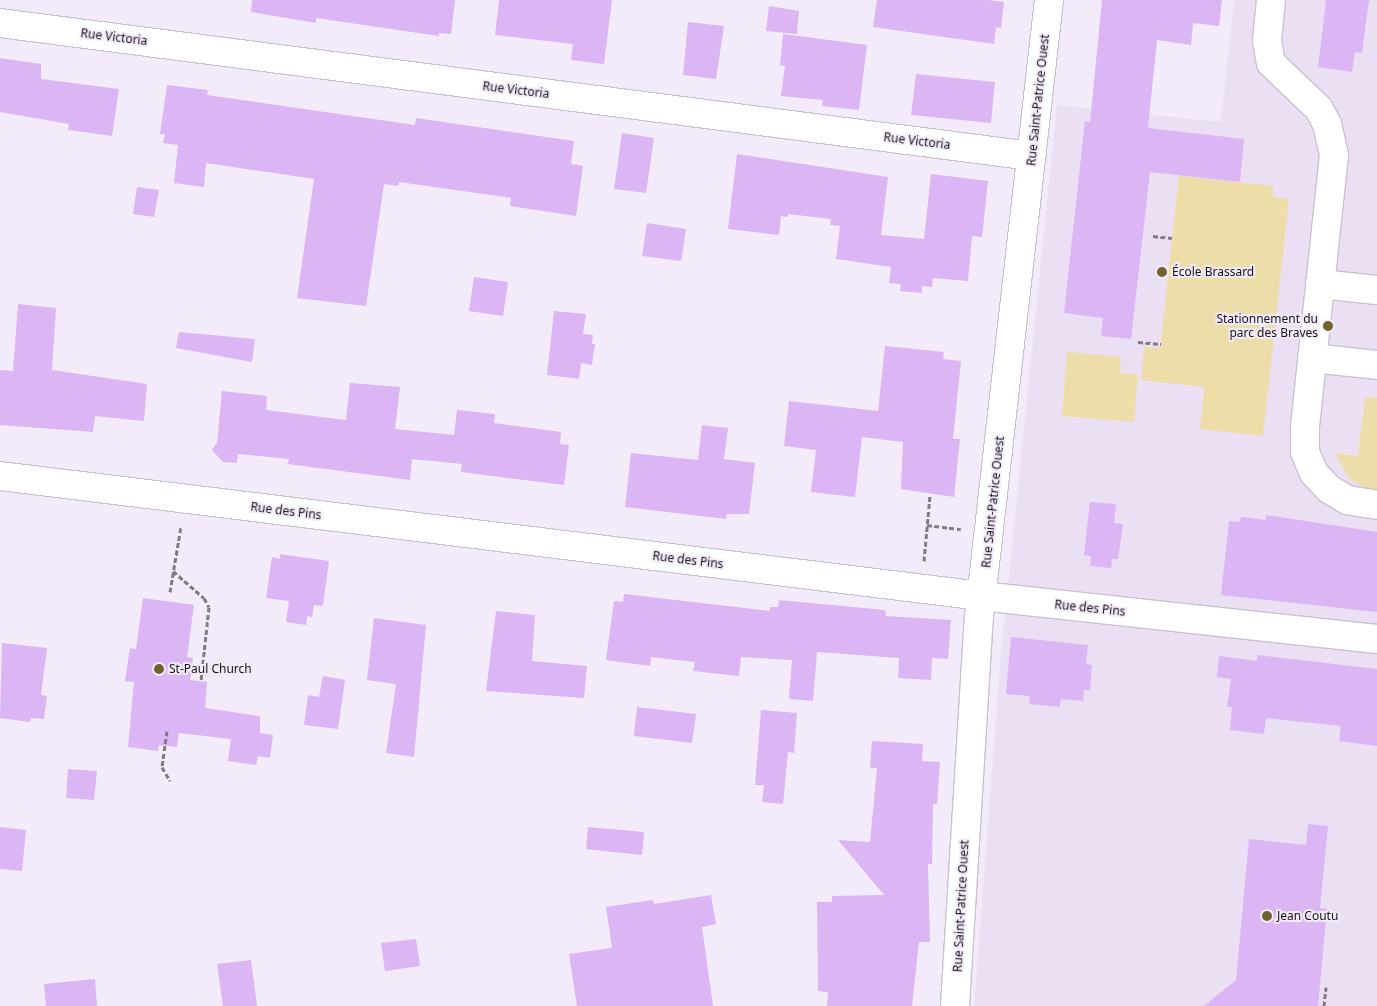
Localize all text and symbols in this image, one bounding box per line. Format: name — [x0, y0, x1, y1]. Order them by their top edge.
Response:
street label: Rue Victoria — [80, 26, 148, 48]
street label: Rue Saint-Patrice Ouest — [1024, 33, 1052, 167]
street label: Rue Victoria — [482, 79, 550, 101]
street label: Rue Victoria — [883, 130, 951, 152]
place label: École Brassard — [1172, 265, 1254, 279]
marker: École Brassard — [1156, 266, 1168, 278]
place label: Stationnement du parc des Braves — [1216, 312, 1318, 340]
marker: Stationnement du parc des Braves — [1322, 320, 1334, 332]
street label: Rue Saint-Patrice Ouest — [979, 435, 1007, 569]
street label: Rue des Pins — [250, 500, 322, 522]
street label: Rue des Pins — [652, 549, 724, 571]
street label: Rue des Pins — [1054, 597, 1126, 619]
place label: St-Paul Church — [169, 662, 252, 676]
marker: St-Paul Church — [153, 663, 165, 675]
street label: Rue Saint-Patrice Ouest — [950, 839, 972, 973]
place label: Jean Coutu — [1277, 909, 1338, 923]
marker: Jean Coutu — [1261, 910, 1273, 922]

